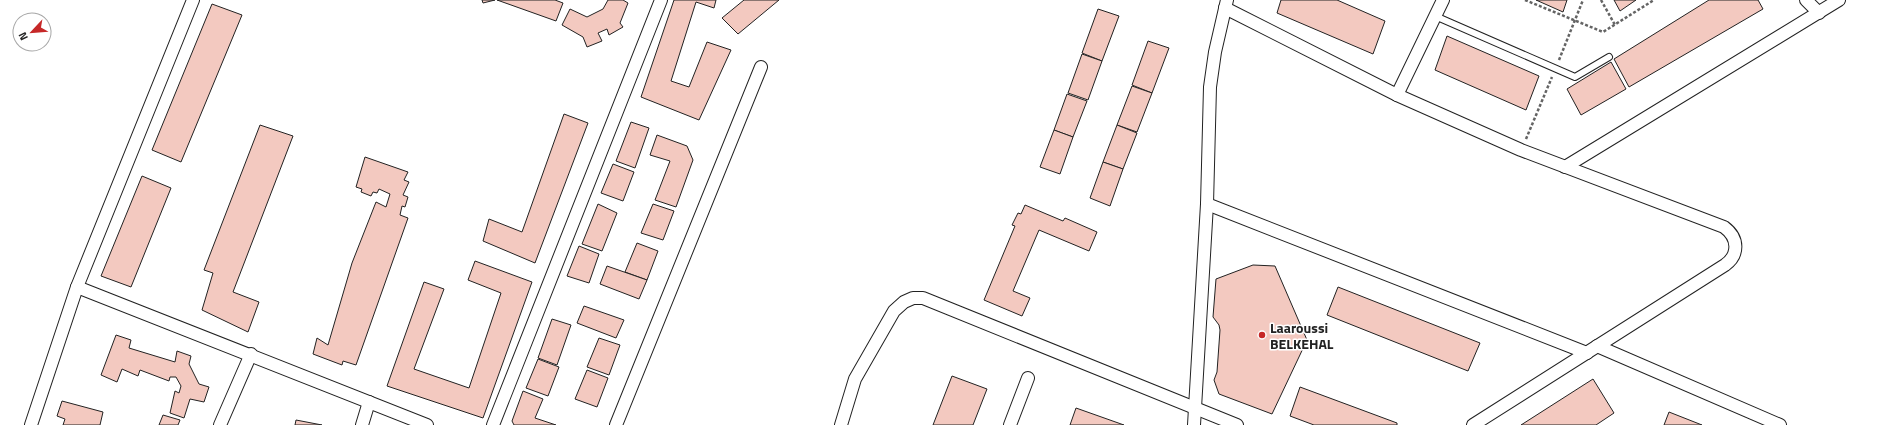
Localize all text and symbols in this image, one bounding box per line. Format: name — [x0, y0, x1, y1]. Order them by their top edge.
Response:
north arrow — [12, 12, 52, 52]
text: N — [14, 29, 32, 43]
place label: Laaroussi BELKEHAL — [1270, 317, 1334, 354]
marker: Laaroussi BELKEHAL — [1257, 330, 1267, 340]

